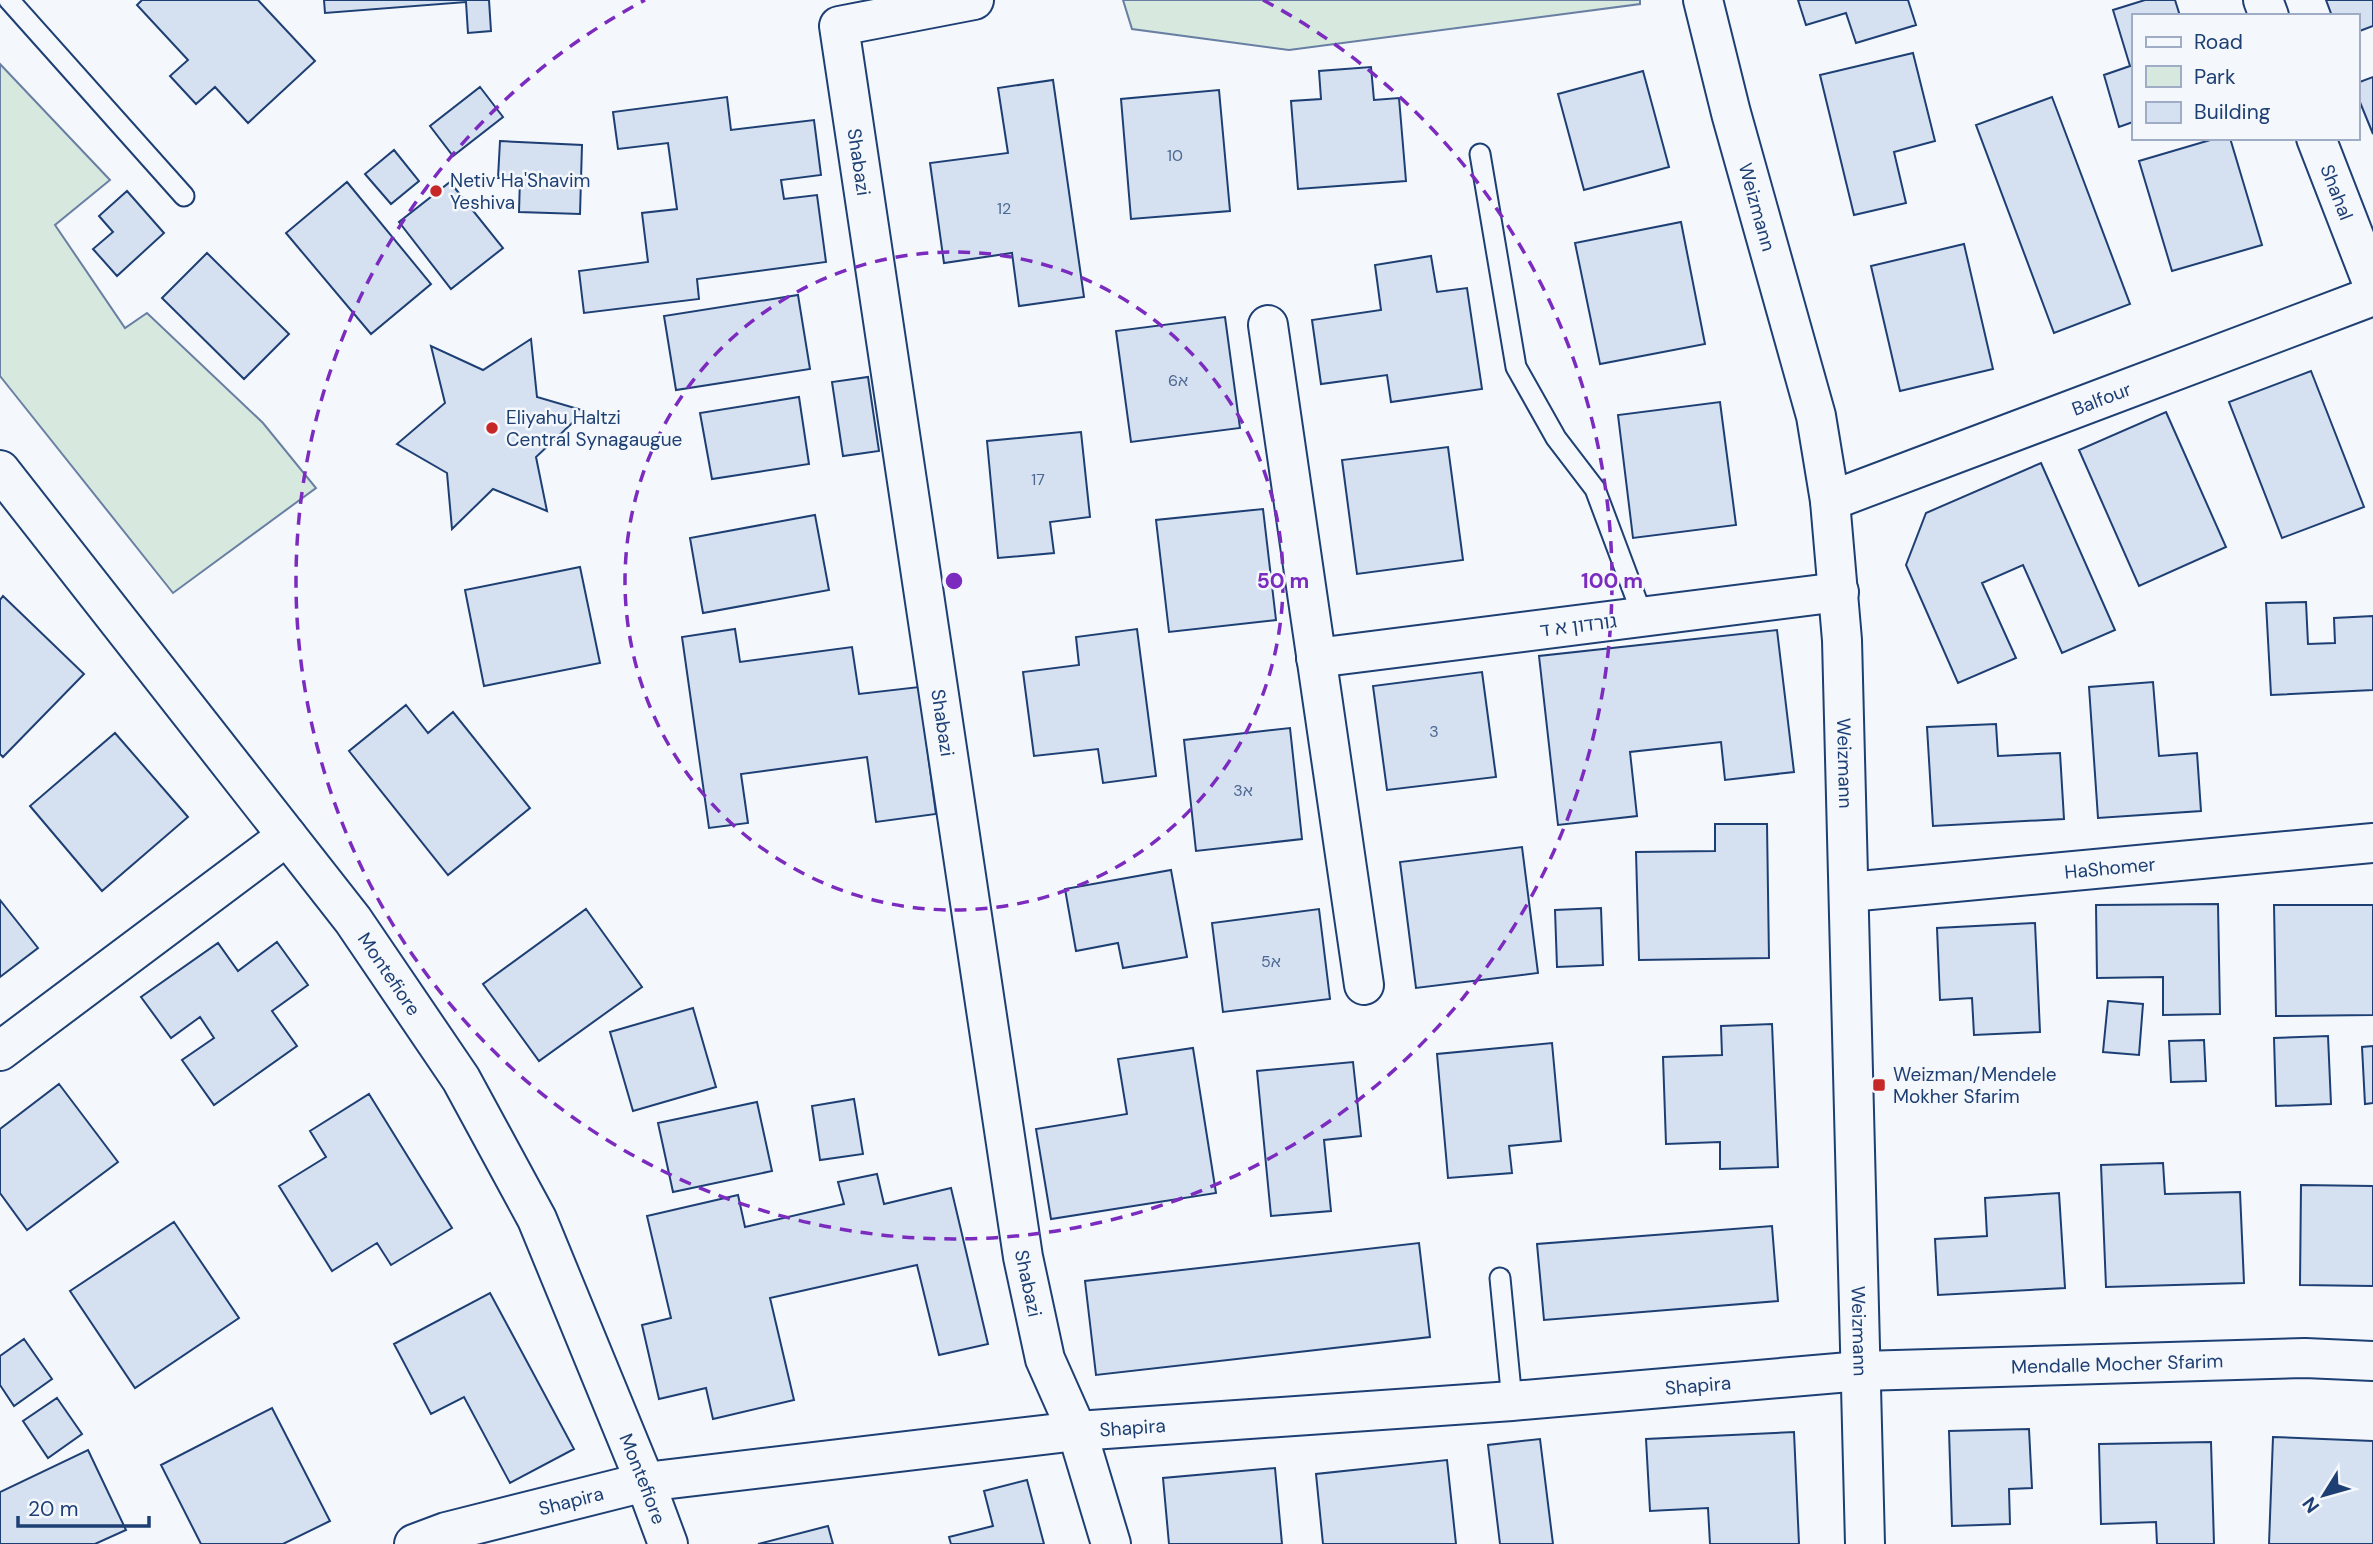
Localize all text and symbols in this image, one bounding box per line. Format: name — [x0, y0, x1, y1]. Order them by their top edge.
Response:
legend — [2132, 14, 2359, 140]
text: Road — [2194, 28, 2243, 56]
text: Park — [2194, 63, 2236, 91]
text: Building — [2194, 98, 2271, 126]
street label: Shabazi — [841, 127, 876, 197]
house number: 10 — [1167, 145, 1183, 166]
street label: Weizmann — [1733, 160, 1781, 254]
street label: Shahal — [2314, 161, 2359, 224]
place label: Netiv Ha'Shavim Yeshiva — [450, 168, 590, 215]
marker: Netiv Ha'Shavim Yeshiva — [428, 183, 444, 199]
house number: 12 — [997, 198, 1011, 219]
house number: 6א — [1168, 370, 1188, 391]
street label: Balfour — [2068, 377, 2135, 422]
place label: Eliyahu Haltzi Central Synagaugue — [506, 405, 682, 452]
marker: Eliyahu Haltzi Central Synagaugue — [484, 420, 500, 436]
house number: 17 — [1031, 469, 1045, 490]
text: 50 m — [1257, 567, 1309, 595]
text: 100 m — [1581, 567, 1643, 595]
centre of rings — [942, 569, 966, 593]
street label: גורדון א ד — [1538, 608, 1618, 643]
street label: Shabazi — [925, 687, 960, 758]
street label: Weizmann — [1831, 718, 1858, 809]
house number: 3 — [1429, 721, 1439, 742]
house number: 3א — [1233, 780, 1253, 801]
street label: HaShomer — [2063, 851, 2157, 885]
street label: Montefiore — [352, 928, 426, 1021]
house number: 5א — [1261, 951, 1281, 972]
place label: Weizman/Mendele Mokher Sfarim — [1893, 1062, 2057, 1109]
marker: Weizman/Mendele Mokher Sfarim — [1871, 1077, 1887, 1093]
street label: Shabazi — [1009, 1248, 1048, 1319]
street label: Weizmann — [1845, 1285, 1873, 1377]
street label: Mendalle Mocher Sfarim — [2011, 1348, 2224, 1380]
street label: Shapira — [1664, 1370, 1732, 1401]
street label: Shapira — [1099, 1413, 1166, 1442]
street label: Montefiore — [613, 1430, 672, 1528]
north arrow — [2289, 1460, 2359, 1530]
street label: Shapira — [536, 1481, 606, 1521]
scale bar — [18, 1484, 149, 1528]
text: N — [2297, 1492, 2325, 1518]
text: 20 m — [28, 1495, 79, 1523]

